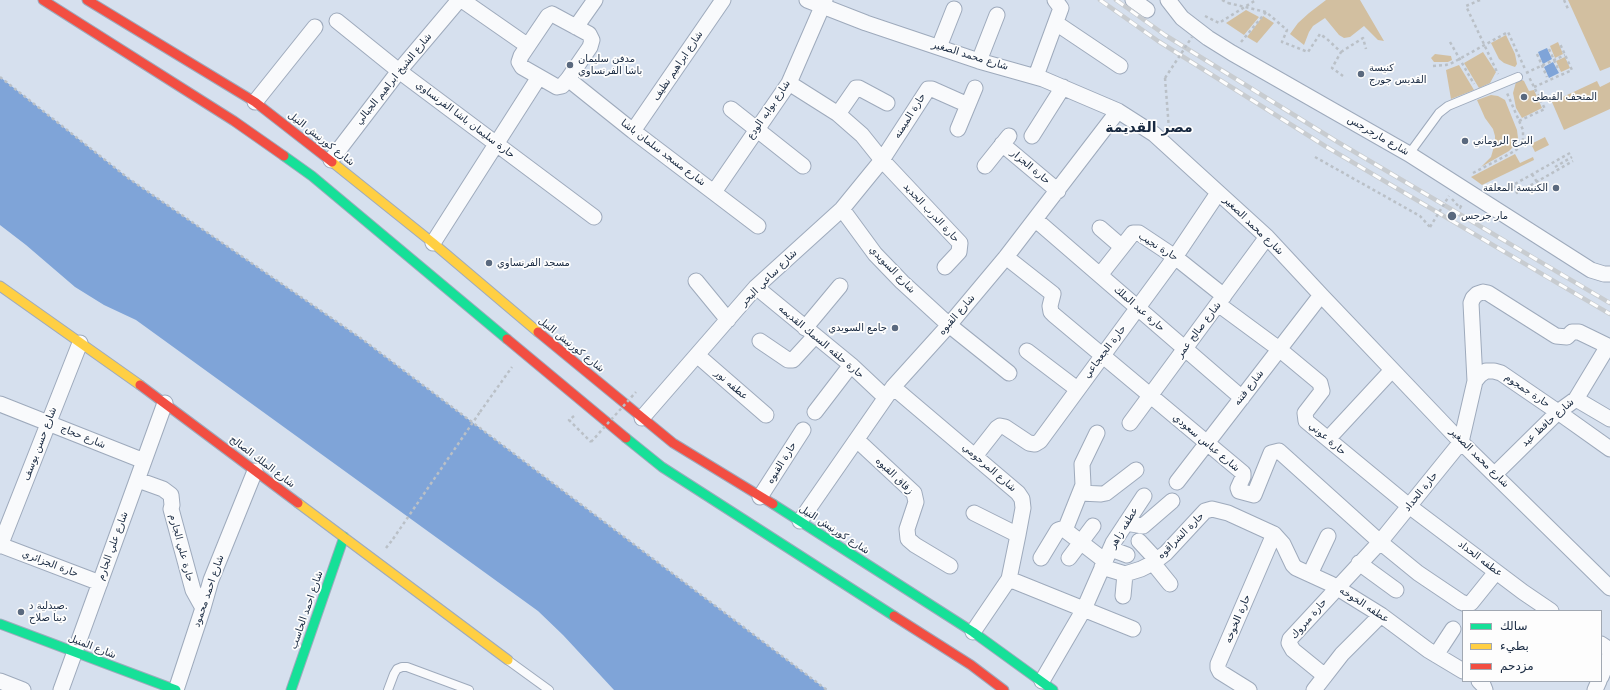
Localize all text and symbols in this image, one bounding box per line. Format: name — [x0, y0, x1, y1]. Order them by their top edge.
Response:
street label: شارع ابراهيم نظيف — [650, 29, 706, 103]
street label: شارع الشيخ ابراهيم الجبالي — [353, 31, 435, 127]
street label: شارع محمد الصغير — [930, 39, 1010, 73]
place label: مدفن سليمان باشا الفرنساوي — [578, 53, 642, 76]
marker: مدفن سليمان باشا الفرنساوي — [565, 60, 575, 70]
place label: كنيسة القديس جورج — [1369, 62, 1426, 86]
marker: كنيسة القديس جورج — [1356, 69, 1366, 79]
street label: شارع بوابه الودع — [745, 78, 793, 142]
street label: حارة سليمان باشا الفرنساوي — [413, 79, 517, 161]
street label: حارة الميمنه — [891, 91, 929, 141]
place label: المتحف القبطى — [1532, 91, 1597, 103]
marker: المتحف القبطى — [1519, 92, 1529, 102]
street label: شارع كورنيش النيل — [285, 109, 357, 169]
street label: شارع مارجرجس — [1345, 113, 1411, 159]
street label: شارع مسجد سلمان باشا — [618, 117, 708, 189]
district label: مصر القديمة — [1105, 120, 1193, 136]
place label: البرج الروماني — [1473, 135, 1533, 147]
marker: البرج الروماني — [1460, 136, 1470, 146]
street label: حارة الجزار — [1008, 147, 1052, 187]
street label: حارة الدرب الجديد — [901, 181, 961, 245]
place label: الكنيسة المعلقة — [1483, 182, 1548, 194]
marker: الكنيسة المعلقة — [1551, 183, 1561, 193]
street label: شارع محمد الصغير — [1220, 194, 1286, 258]
marker: مار جرجس — [1446, 210, 1458, 222]
place label: مار جرجس — [1461, 210, 1508, 222]
street label: حارة نجيب — [1136, 230, 1180, 264]
street label: شارع السويدي — [866, 244, 918, 296]
street label: شارع ساعي البحر — [738, 247, 800, 309]
place label: مسجد الفرنساوي — [497, 257, 570, 269]
marker: مسجد الفرنساوي — [484, 258, 494, 268]
street label: حارة عبد الملك — [1111, 284, 1167, 334]
street label: شارع القبوه — [936, 292, 978, 338]
street label: شارع صالح عمر — [1174, 300, 1224, 360]
street label: حارة حلقه السمك القديمه — [776, 303, 866, 381]
street label: شارع كورنيش النيل — [536, 315, 606, 375]
place label: جامع السويدي — [828, 322, 887, 334]
marker: جامع السويدي — [890, 323, 900, 333]
street label: حارة الجعجاعي — [1081, 323, 1129, 381]
street label: عطفه نور — [712, 367, 750, 403]
street label: شارع فتنه — [1231, 368, 1267, 408]
street label: حارة جمجوم — [1502, 371, 1552, 411]
street label: شارع حافظ عيد — [1519, 396, 1577, 450]
street label: شارع حسن يوسف — [20, 405, 60, 483]
street label: شارع عباس سعودي — [1170, 412, 1242, 474]
street label: حارة عوني — [1306, 420, 1348, 458]
street label: شارع حجاج — [59, 423, 107, 451]
street label: شارع محمد الصغير — [1447, 426, 1511, 490]
street label: شارع الملك الصالح — [227, 433, 297, 491]
street label: حارة القبوه — [765, 440, 799, 486]
street label: شارع المرحومي — [960, 441, 1018, 495]
street label: زقاق القبوه — [873, 455, 915, 497]
street label: حارة الحداد — [1401, 470, 1441, 514]
street label: شارع كورنيش النيل — [797, 503, 871, 557]
street label: عطفه زاهر — [1107, 505, 1141, 551]
street label: شارع علي الجارم — [95, 510, 131, 582]
street label: حارة الشراقوه — [1155, 510, 1207, 562]
street label: حارة علي الجارم — [166, 513, 196, 583]
street label: عطفه الحداد — [1455, 538, 1505, 580]
street label: حارة الجزائري — [20, 548, 80, 580]
street label: شارع احمد محمود — [191, 553, 227, 629]
street label: شارع احمد الحاسب — [288, 569, 326, 651]
street label: عطفه الخوخه — [1337, 585, 1391, 625]
street label: حارة الخوخه — [1222, 593, 1254, 645]
street label: حارة مبروك — [1288, 596, 1330, 642]
place label: صيدلية د. دينا صلاح — [29, 600, 68, 624]
marker: صيدلية د. دينا صلاح — [16, 607, 26, 617]
legend — [1462, 610, 1602, 682]
text: سالك — [1500, 619, 1527, 633]
street label: شارع المنيل — [66, 632, 118, 662]
text: بطيء — [1500, 639, 1529, 653]
text: مزدحم — [1500, 659, 1534, 673]

